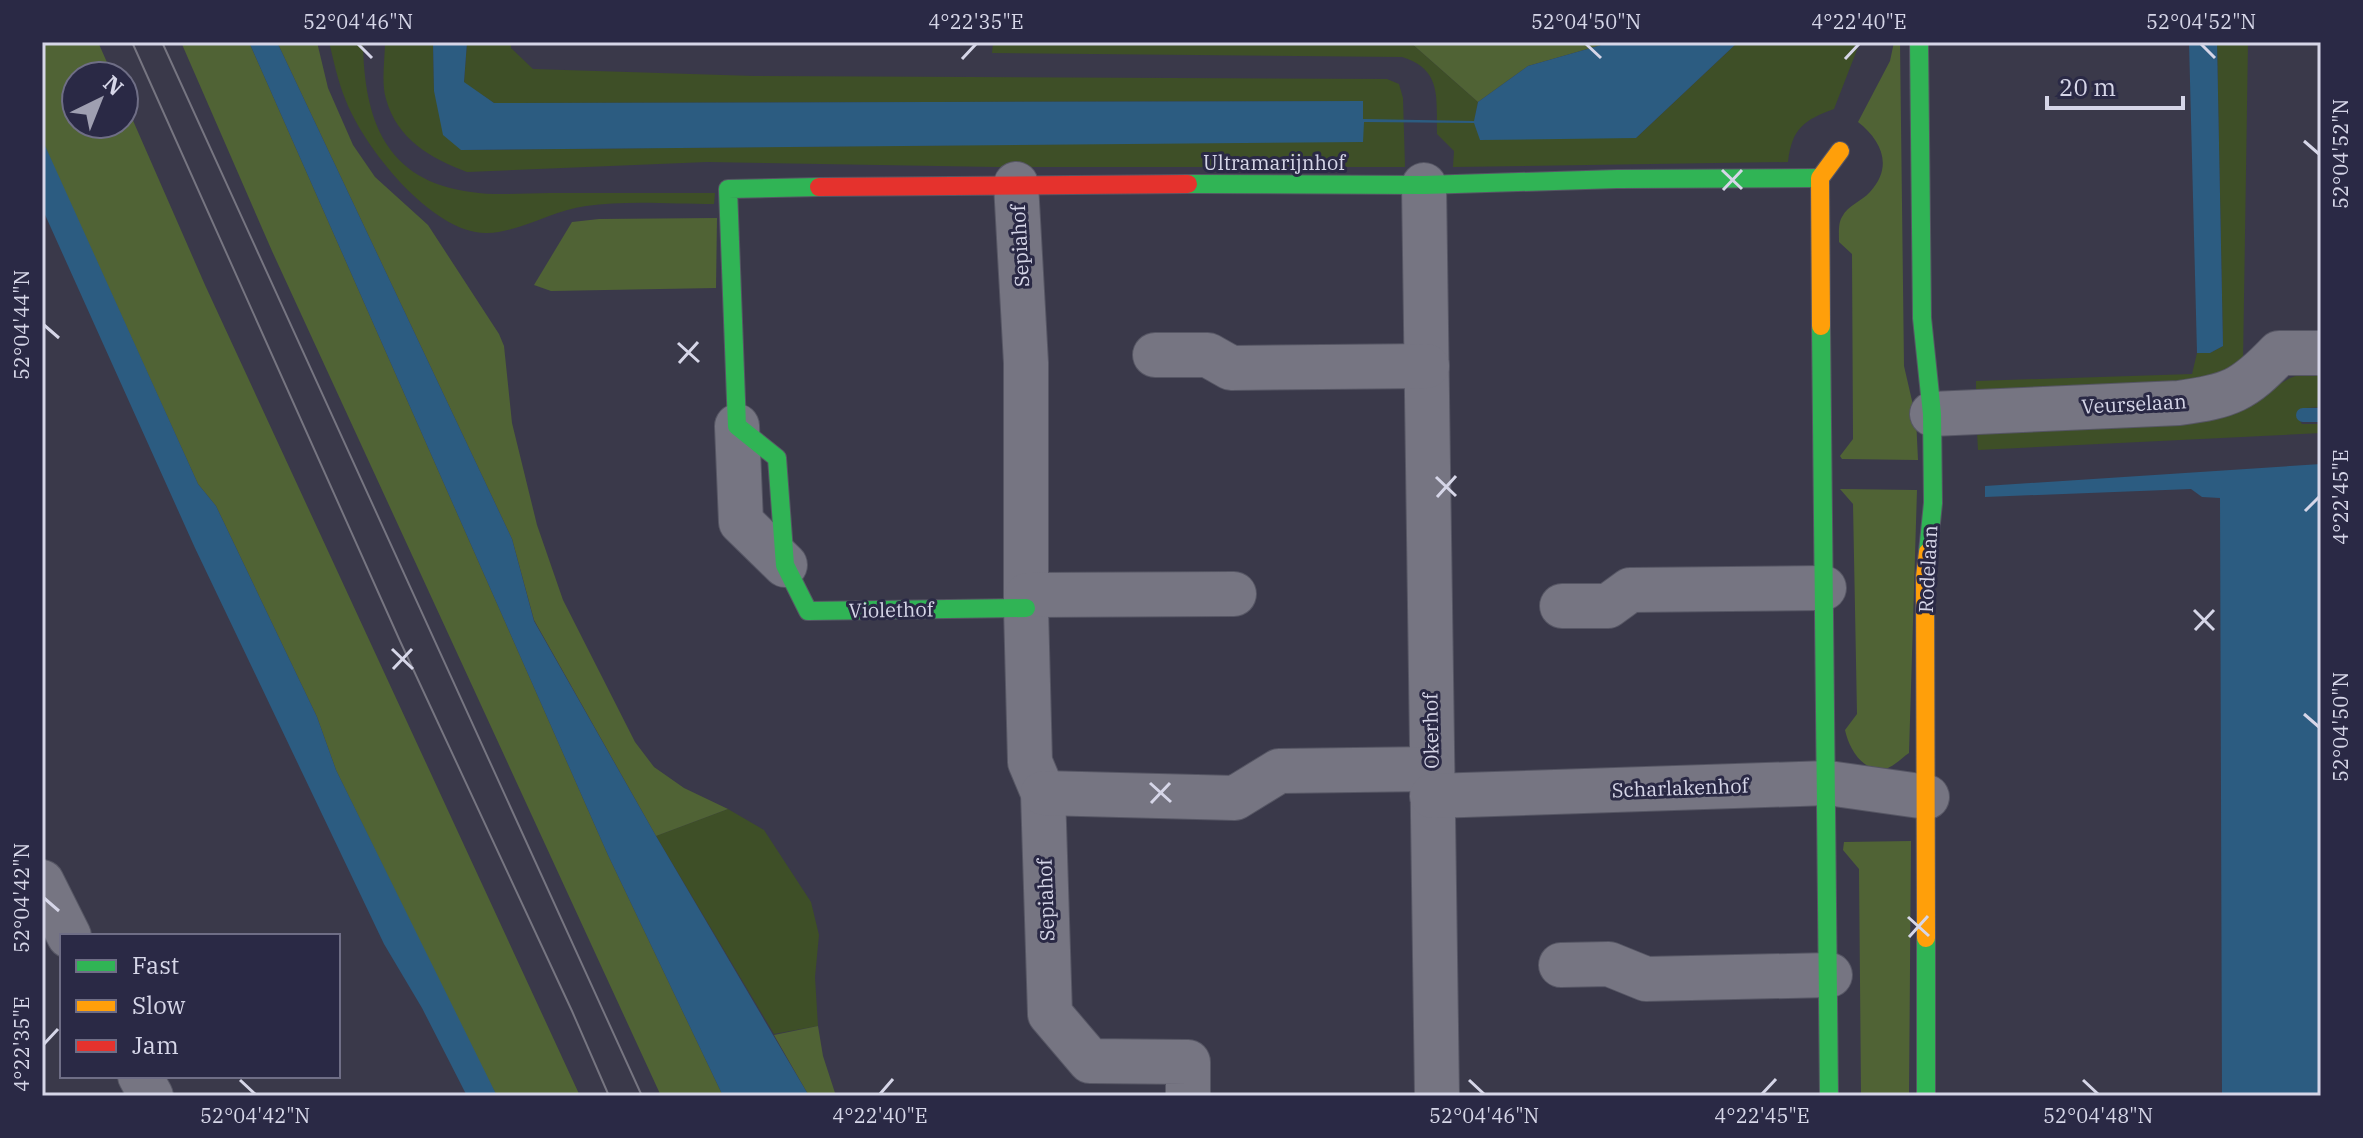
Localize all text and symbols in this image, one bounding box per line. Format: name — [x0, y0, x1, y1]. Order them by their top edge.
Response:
text: 52°04'46"N — [303, 8, 413, 35]
text: 4°22'35"E — [928, 8, 1024, 35]
text: 52°04'50"N — [1531, 8, 1641, 35]
text: 4°22'40"E — [1811, 8, 1907, 35]
text: 52°04'52"N — [2146, 8, 2256, 35]
north arrow — [60, 60, 140, 140]
scale bar — [2047, 60, 2183, 110]
text: N — [98, 68, 130, 102]
text: 20 m — [2059, 71, 2116, 103]
text: 52°04'52"N — [2327, 99, 2354, 209]
street label: Ultramarijnhof — [1203, 149, 1346, 176]
street label: Sepiahof — [1004, 203, 1035, 288]
text: 52°04'44"N — [8, 270, 35, 380]
street label: Veurselaan — [2081, 387, 2187, 420]
text: 4°22'45"E — [2327, 449, 2354, 545]
street label: Rodelaan — [1912, 524, 1943, 614]
street label: Violethof — [848, 595, 935, 624]
text: 52°04'50"N — [2327, 672, 2354, 782]
street label: Okerhof — [1416, 692, 1445, 769]
street label: Scharlakenhof — [1611, 772, 1750, 803]
text: 52°04'42"N — [8, 843, 35, 953]
street label: Sepiahof — [1031, 857, 1060, 942]
legend — [60, 934, 340, 1078]
text: Fast — [132, 949, 179, 981]
text: Slow — [132, 989, 186, 1021]
text: 4°22'35"E — [8, 996, 35, 1092]
text: Jam — [132, 1029, 179, 1061]
text: 52°04'42"N — [200, 1102, 310, 1129]
text: 4°22'40"E — [832, 1102, 928, 1129]
text: 52°04'46"N — [1429, 1102, 1539, 1129]
text: 4°22'45"E — [1714, 1102, 1810, 1129]
text: 52°04'48"N — [2043, 1102, 2153, 1129]

